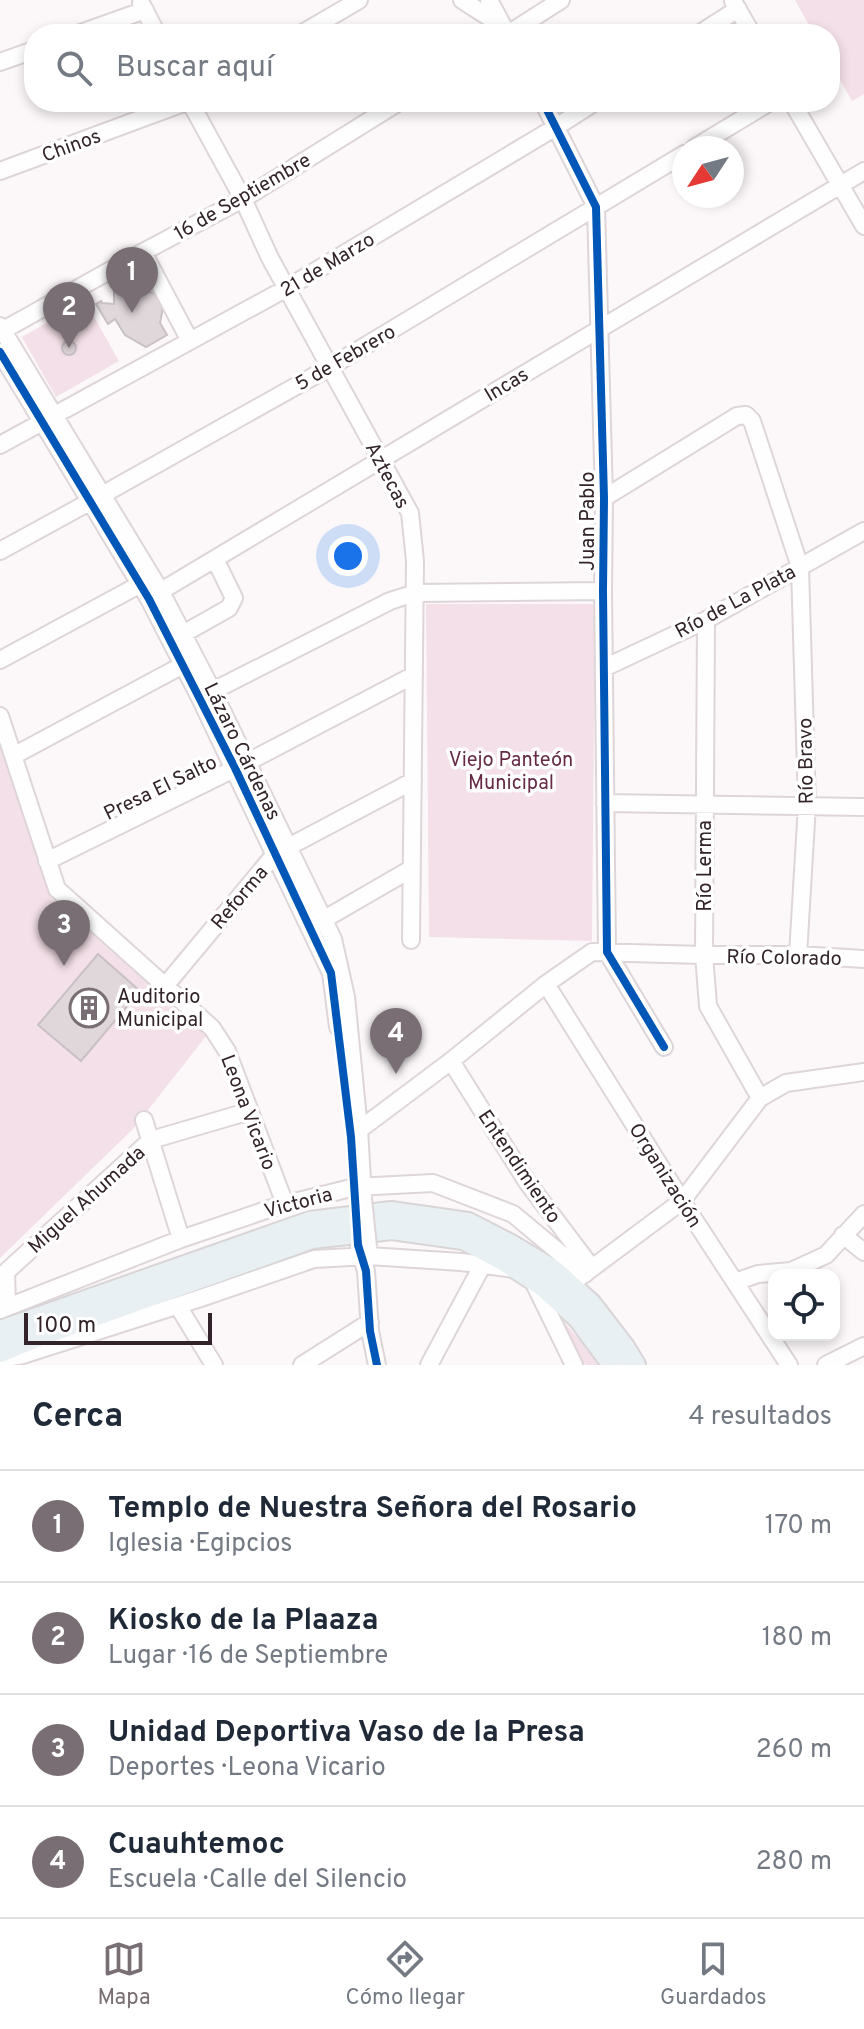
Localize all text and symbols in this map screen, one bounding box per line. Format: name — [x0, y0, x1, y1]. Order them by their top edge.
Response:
search box — [24, 24, 840, 112]
icon: search — [52, 46, 96, 90]
text: Buscar aquí — [116, 50, 274, 87]
street label: Chinos — [38, 124, 105, 170]
north arrow — [672, 136, 744, 208]
street label: 16 de Septiembre — [170, 148, 316, 247]
street label: 21 de Marzo — [276, 227, 380, 304]
pin: 1 — [106, 247, 158, 313]
pin: 2 — [43, 282, 95, 348]
street label: 5 de Febrero — [291, 319, 401, 398]
street label: Incas — [480, 362, 534, 409]
street label: Aztecas — [358, 438, 415, 514]
street label: Juan Pablo — [576, 471, 602, 571]
your location — [328, 536, 368, 576]
street label: Río de La Plata — [671, 560, 801, 646]
street label: Lázaro Cárdenas — [197, 679, 286, 825]
street label: Río Bravo — [793, 717, 821, 804]
park label: Viejo Panteón Municipal — [449, 748, 573, 797]
street label: Presa El Salto — [100, 750, 222, 827]
street label: Río Lerma — [693, 820, 719, 912]
street label: Reforma — [206, 861, 275, 936]
pin: 3 — [38, 900, 90, 966]
street label: Río Colorado — [726, 945, 842, 973]
place label: Auditorio Municipal — [117, 985, 203, 1034]
building icon: Auditorio Municipal — [68, 987, 110, 1029]
pin: 4 — [370, 1008, 422, 1074]
street label: Leona Vicario — [213, 1051, 281, 1174]
street label: Entendimiento — [471, 1105, 566, 1229]
street label: Organización — [622, 1119, 707, 1233]
street label: Miguel Ahumada — [23, 1141, 152, 1260]
street label: Victoria — [262, 1182, 336, 1225]
map controls — [768, 1269, 840, 1341]
button: locate — [768, 1269, 840, 1341]
scale bar — [24, 1309, 212, 1345]
text: 100 m — [36, 1313, 96, 1340]
text: Cerca — [32, 1396, 123, 1439]
text: 4 resultados — [688, 1401, 832, 1434]
text: Templo de Nuestra Señora del Rosario — [108, 1491, 637, 1528]
text: 1 — [53, 1510, 63, 1543]
text: 170 m — [765, 1510, 832, 1543]
text: Iglesia · Egipcios — [108, 1528, 292, 1561]
text: Kiosko de la Plaaza — [108, 1603, 379, 1640]
text: 2 — [50, 1622, 66, 1655]
text: 180 m — [762, 1622, 832, 1655]
text: Lugar · 16 de Septiembre — [108, 1640, 388, 1673]
text: Unidad Deportiva Vaso de la Presa — [108, 1715, 585, 1752]
text: 3 — [50, 1734, 66, 1767]
text: 260 m — [756, 1734, 832, 1767]
text: Deportes · Leona Vicario — [108, 1752, 386, 1785]
text: Cuauhtemoc — [108, 1827, 285, 1864]
text: 4 — [50, 1846, 66, 1879]
text: 280 m — [756, 1846, 832, 1879]
text: Escuela · Calle del Silencio — [108, 1864, 407, 1897]
tab: Mapa — [97, 1937, 151, 2012]
tab: Cómo llegar — [345, 1937, 465, 2012]
tab: Guardados — [660, 1937, 767, 2012]

